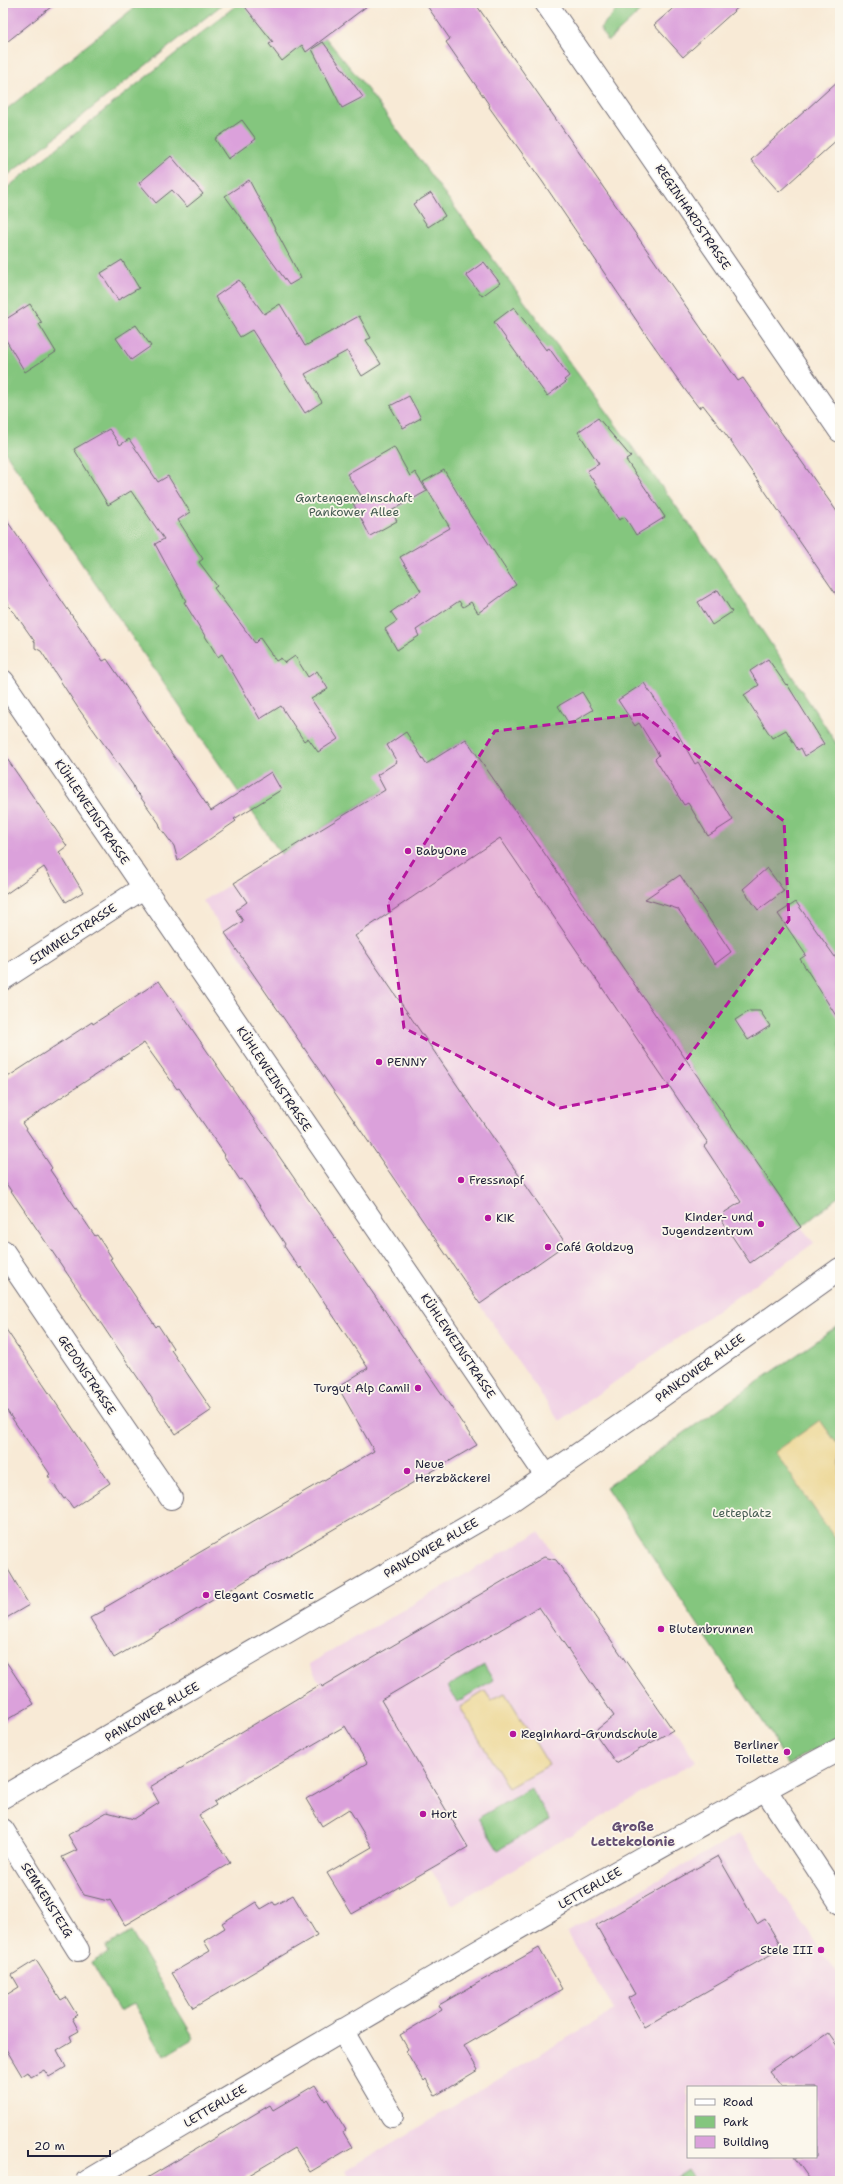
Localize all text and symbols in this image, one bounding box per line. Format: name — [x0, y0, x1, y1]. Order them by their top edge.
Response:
street label: REGINHARDSTRASSE — [652, 161, 734, 273]
park label: Gartengemeinschaft Pankower Allee — [295, 490, 413, 520]
street label: KÜHLEWEINSTRASSE — [51, 756, 133, 868]
place label: BabyOne — [416, 843, 467, 859]
marker: BabyOne — [403, 846, 413, 856]
street label: SIMMELSTRASSE — [26, 900, 120, 968]
street label: KÜHLEWEINSTRASSE — [233, 1023, 315, 1135]
place label: PENNY — [387, 1054, 427, 1070]
marker: PENNY — [374, 1057, 384, 1067]
place label: Fressnapf — [469, 1172, 525, 1188]
marker: Fressnapf — [456, 1175, 466, 1185]
place label: Kinder- und Jugendzentrum — [662, 1209, 753, 1239]
place label: KiK — [496, 1210, 515, 1226]
marker: KiK — [483, 1213, 493, 1223]
marker: Kinder- und Jugendzentrum — [756, 1219, 766, 1229]
place label: Café Goldzug — [556, 1239, 634, 1255]
marker: Café Goldzug — [543, 1242, 553, 1252]
street label: KÜHLEWEINSTRASSE — [417, 1290, 499, 1402]
street label: PANKOWER ALLEE — [652, 1330, 748, 1406]
street label: GEDONSTRASSE — [54, 1332, 120, 1418]
place label: Turgut Alp Camii — [314, 1380, 410, 1396]
marker: Turgut Alp Camii — [413, 1383, 423, 1393]
place label: Neue Herzbäckerei — [415, 1456, 491, 1486]
marker: Neue Herzbäckerei — [402, 1466, 412, 1476]
park label: Letteplatz — [712, 1505, 772, 1521]
street label: PANKOWER ALLEE — [381, 1514, 481, 1582]
place label: Elegant Cosmetic — [214, 1587, 314, 1603]
marker: Elegant Cosmetic — [201, 1590, 211, 1600]
place label: Blutenbrunnen — [669, 1621, 753, 1637]
marker: Blutenbrunnen — [656, 1624, 666, 1634]
street label: PANKOWER ALLEE — [102, 1678, 202, 1746]
place label: Reginhard-Grundschule — [521, 1726, 658, 1742]
marker: Reginhard-Grundschule — [508, 1729, 518, 1739]
place label: Berliner Toilette — [734, 1737, 779, 1767]
marker: Berliner Toilette — [782, 1747, 792, 1757]
place label: Hort — [431, 1806, 457, 1822]
marker: Hort — [418, 1809, 428, 1819]
district label: Große Lettekolonie — [591, 1818, 675, 1850]
street label: SEMKENSTEIG — [17, 1859, 77, 1941]
street label: LETTEALLEE — [555, 1863, 625, 1913]
place label: Stele III — [760, 1942, 813, 1958]
marker: Stele III — [816, 1945, 826, 1955]
street label: LETTEALLEE — [181, 2081, 249, 2131]
legend — [687, 2086, 817, 2158]
text: Road — [723, 2094, 754, 2110]
text: Park — [723, 2114, 749, 2130]
scale bar — [28, 2132, 110, 2158]
text: Building — [723, 2134, 769, 2150]
text: 20 m — [34, 2138, 65, 2154]

